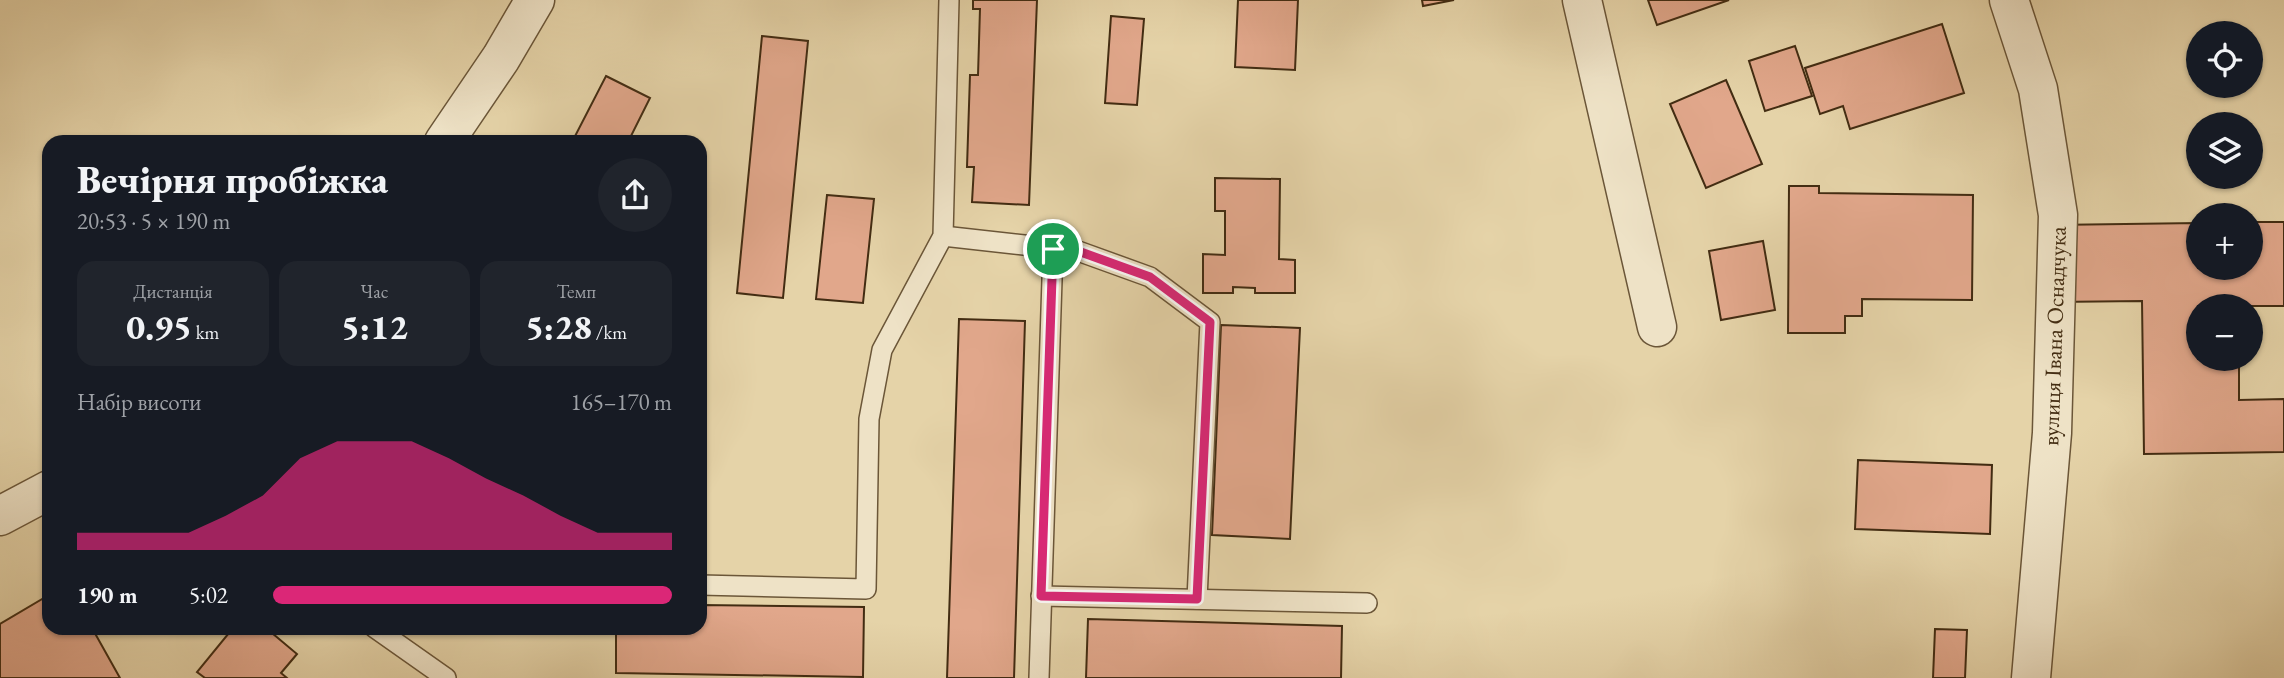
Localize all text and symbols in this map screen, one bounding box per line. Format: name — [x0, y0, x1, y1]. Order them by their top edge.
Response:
map controls — [2186, 21, 2263, 371]
button: locate — [2186, 21, 2263, 98]
button: layers — [2186, 112, 2263, 189]
text: Вечірня пробіжка — [77, 155, 388, 204]
button: share — [598, 158, 672, 232]
button: + — [2186, 203, 2263, 280]
text: 20:53 · 5 × 190 m — [77, 206, 230, 236]
pin — [1023, 219, 1083, 279]
street label: вулиця Івана Оснадчука — [2035, 225, 2073, 446]
icon: arrive — [1034, 230, 1072, 268]
text: Дистанція — [133, 279, 213, 304]
text: Час — [360, 279, 389, 304]
text: Темп — [556, 279, 596, 304]
button: − — [2186, 294, 2263, 371]
text: 0.95 — [126, 304, 192, 349]
text: 5:12 — [341, 304, 408, 349]
text: 5:28 — [525, 304, 592, 349]
text: km — [192, 320, 219, 345]
text: /km — [592, 320, 627, 345]
text: Набір висоти — [77, 387, 201, 417]
text: 165–170 m — [571, 387, 672, 417]
text: 190 m — [77, 580, 138, 610]
text: 5:02 — [189, 580, 228, 610]

